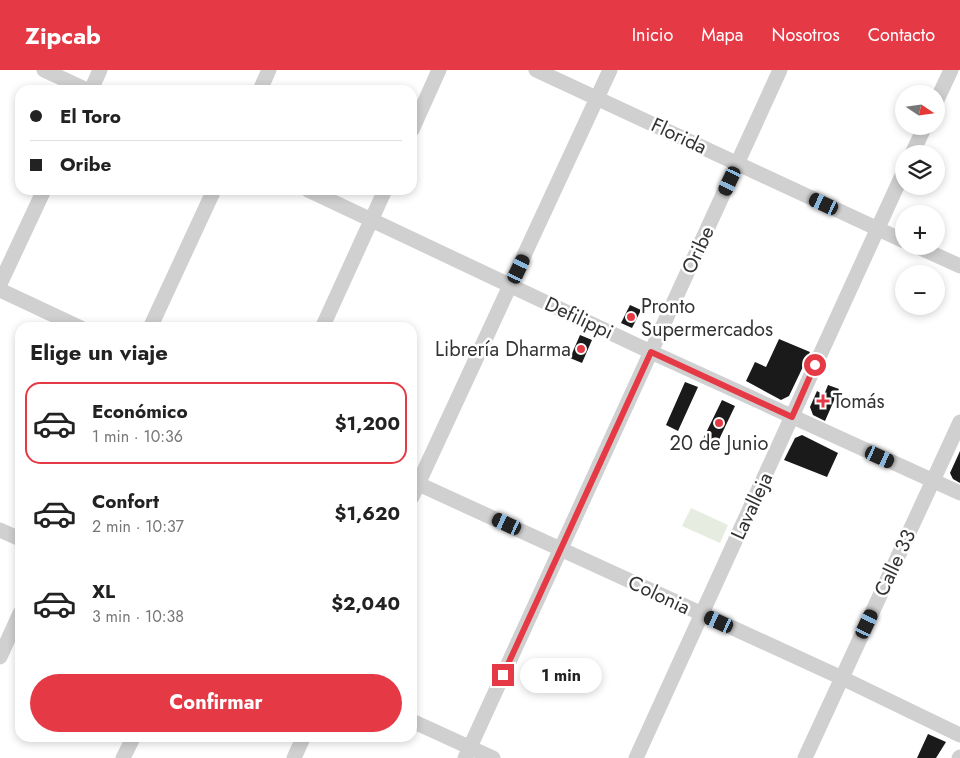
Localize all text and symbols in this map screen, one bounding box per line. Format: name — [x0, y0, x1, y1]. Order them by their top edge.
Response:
text: Zipcab — [25, 18, 101, 53]
text: Inicio — [632, 22, 673, 48]
text: Mapa — [701, 22, 743, 48]
text: Nosotros — [771, 22, 840, 48]
text: Contacto — [868, 22, 935, 48]
north arrow — [895, 85, 945, 135]
map controls — [895, 85, 945, 315]
text: El Toro — [60, 103, 121, 130]
street label: Florida — [646, 110, 712, 162]
button: layers — [895, 145, 945, 195]
text: Oribe — [60, 151, 111, 178]
car — [716, 164, 743, 198]
car — [807, 191, 840, 217]
button: + — [895, 205, 945, 255]
street label: Oribe — [674, 221, 722, 279]
car — [505, 252, 532, 286]
button: − — [895, 265, 945, 315]
street label: Defilippi — [540, 290, 618, 346]
place label: Pronto Supermercados — [641, 292, 773, 344]
marker: Pronto Supermercados — [625, 311, 637, 323]
place label: Librería Dharma — [435, 335, 571, 364]
text: Elige un viaje — [30, 336, 168, 368]
marker: Librería Dharma — [575, 343, 587, 355]
route start — [804, 354, 826, 376]
place label: Tomás — [833, 387, 885, 416]
marker: Tomás — [817, 395, 829, 407]
text: Económico — [92, 398, 188, 425]
icon: car — [32, 401, 77, 446]
text: $1,200 — [335, 410, 400, 437]
marker: 20 de Junio — [713, 417, 725, 429]
text: 1 min · 10:36 — [92, 425, 183, 448]
place label: 20 de Junio — [670, 429, 769, 458]
car — [863, 444, 896, 470]
street label: Lavalleja — [724, 468, 780, 544]
text: Confort — [92, 488, 159, 515]
icon: car — [32, 491, 77, 536]
text: $1,620 — [335, 500, 400, 527]
car — [490, 511, 523, 537]
text: 2 min · 10:37 — [92, 515, 184, 538]
street label: Calle 33 — [867, 525, 923, 601]
street label: Colonia — [623, 568, 695, 622]
text: XL — [92, 578, 115, 605]
icon: car — [32, 581, 77, 626]
text: $2,040 — [331, 590, 400, 617]
text: 3 min · 10:38 — [92, 605, 184, 628]
car — [853, 607, 880, 641]
car — [702, 609, 735, 635]
callout: 1 min — [520, 658, 603, 692]
route end — [492, 664, 514, 686]
text: 1 min — [541, 664, 581, 687]
button: Confirmar — [30, 674, 402, 732]

